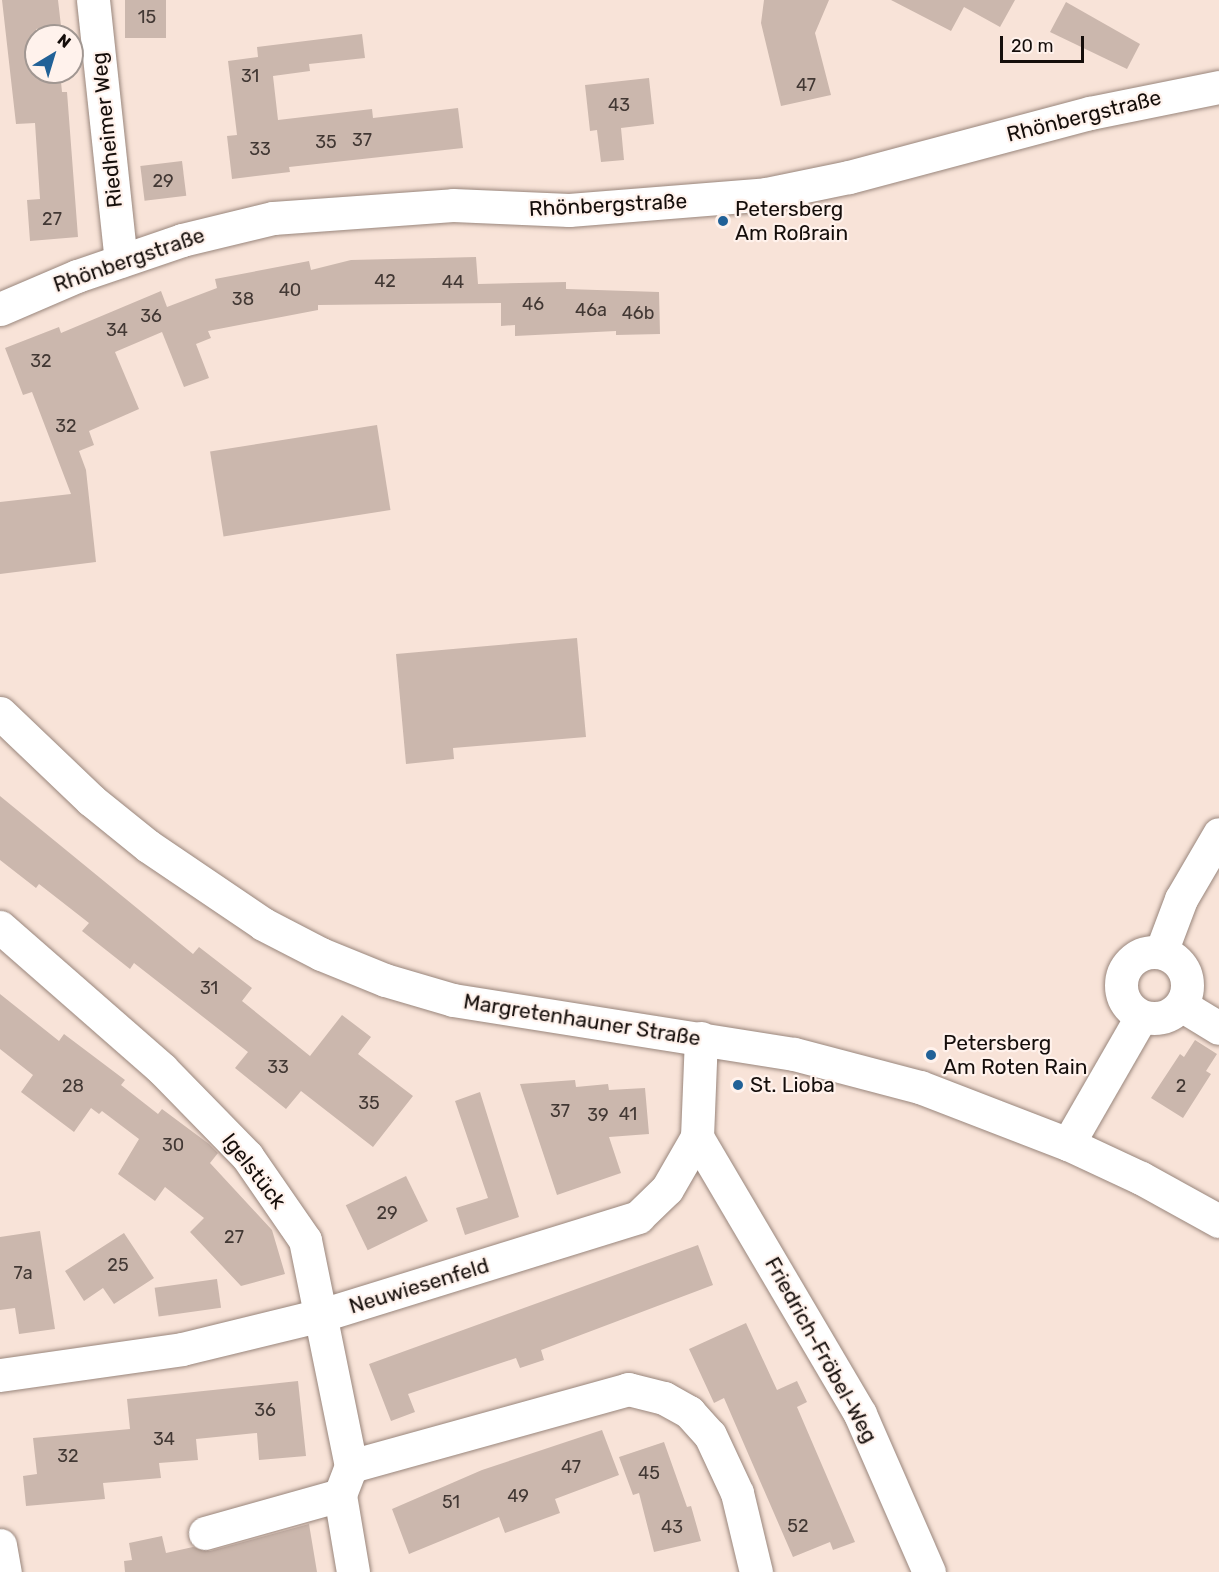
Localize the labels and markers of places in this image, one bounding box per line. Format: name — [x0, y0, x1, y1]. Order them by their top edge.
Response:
place label: Petersberg Am Roßrain — [735, 196, 848, 246]
marker: Petersberg Am Roßrain — [716, 214, 730, 228]
place label: Petersberg Am Roten Rain — [943, 1030, 1087, 1080]
marker: Petersberg Am Roten Rain — [924, 1048, 938, 1062]
place label: St. Lioba — [750, 1072, 835, 1098]
marker: St. Lioba — [731, 1078, 745, 1092]

